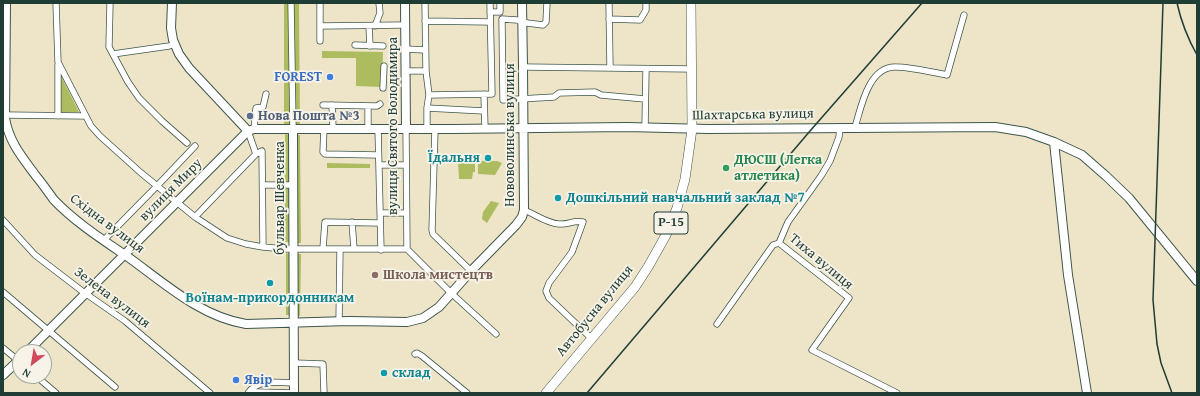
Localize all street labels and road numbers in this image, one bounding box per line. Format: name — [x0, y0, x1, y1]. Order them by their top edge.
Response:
street label: вулиця Святого Володимира — [385, 37, 401, 215]
street label: Нововолинська вулиця — [502, 63, 518, 207]
street label: Шахтарська вулиця — [692, 106, 814, 124]
street label: бульвар Шевченка — [272, 141, 288, 255]
street label: вулиця Миру — [136, 155, 206, 225]
street label: Східна вулиця — [66, 190, 148, 258]
road number: Р-15 — [654, 212, 688, 234]
street label: Тиха вулиця — [786, 230, 856, 294]
street label: Автобусна вулиця — [553, 262, 637, 360]
street label: Зелена вулиця — [71, 264, 153, 332]

